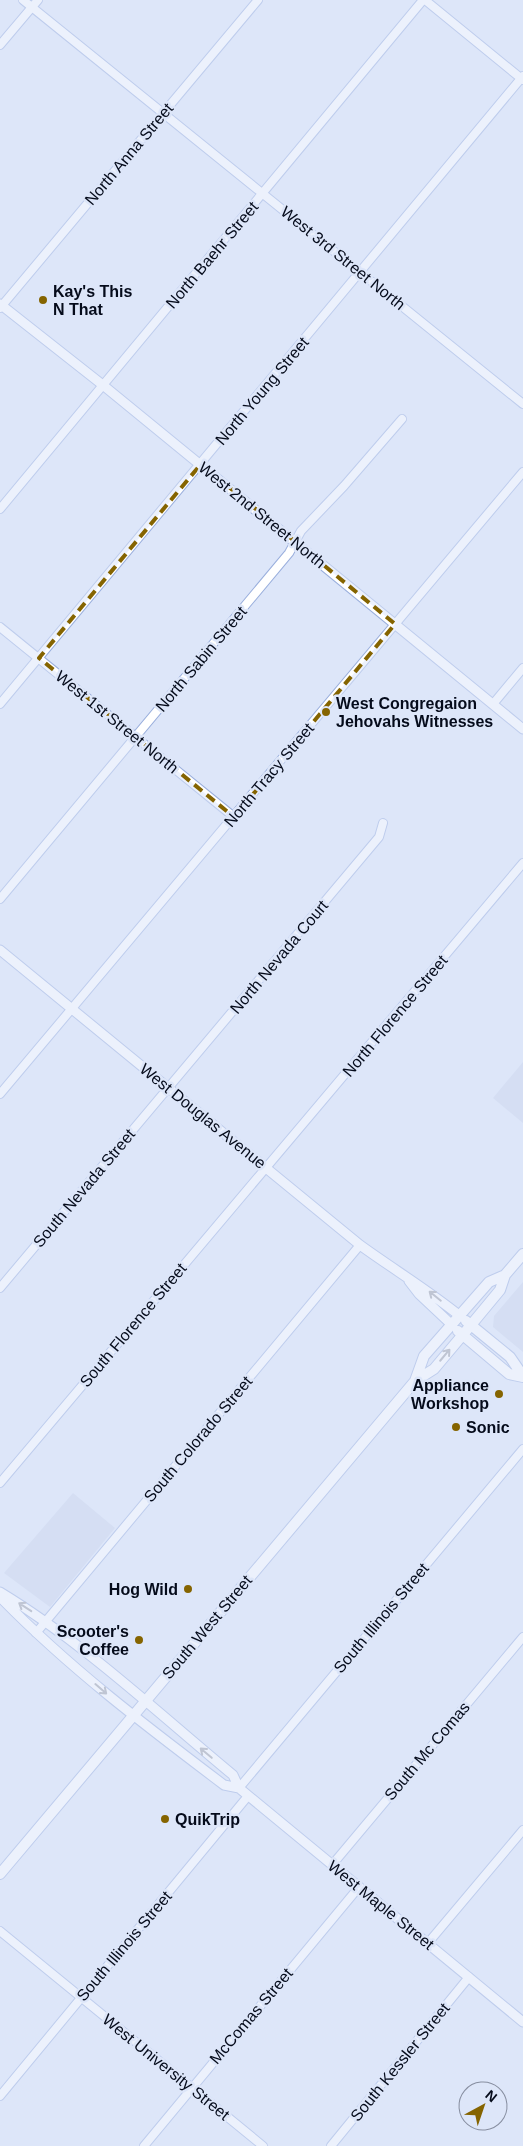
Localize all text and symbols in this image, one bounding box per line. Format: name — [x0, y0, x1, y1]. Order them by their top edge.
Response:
street label: North Anna Street — [82, 99, 177, 208]
street label: North Baehr Street — [163, 198, 262, 312]
street label: West 3rd Street North — [278, 203, 408, 313]
place label: Kay's This N That — [53, 283, 132, 318]
marker: Kay's This N That — [37, 294, 49, 306]
street label: North Young Street — [212, 333, 312, 448]
street label: West 2nd Street North — [195, 459, 329, 571]
street label: North Sabin Street — [152, 603, 250, 715]
street label: West 1st Street North — [52, 667, 182, 777]
place label: West Congregaion Jehovahs Witnesses — [336, 695, 493, 730]
marker: West Congregaion Jehovahs Witnesses — [320, 706, 332, 718]
street label: North Tracy Street — [221, 719, 318, 830]
street label: North Nevada Court — [227, 897, 332, 1017]
street label: North Florence Street — [339, 952, 451, 1080]
street label: West Douglas Avenue — [137, 1060, 269, 1172]
street label: South Nevada Street — [30, 1125, 139, 1250]
street label: South Florence Street — [76, 1259, 190, 1390]
one-way arrow — [429, 1290, 442, 1301]
one-way arrow — [440, 1349, 451, 1362]
street label: South Colorado Street — [141, 1372, 256, 1505]
place label: Appliance Workshop — [411, 1377, 489, 1412]
marker: Appliance Workshop — [493, 1388, 505, 1400]
place label: Sonic — [466, 1419, 510, 1436]
marker: Sonic — [450, 1421, 462, 1433]
street label: South Illinois Street — [330, 1559, 432, 1676]
street label: South West Street — [159, 1571, 256, 1682]
place label: Hog Wild — [109, 1581, 178, 1598]
marker: Hog Wild — [182, 1583, 194, 1595]
one-way arrow — [18, 1602, 32, 1613]
place label: Scooter's Coffee — [57, 1623, 129, 1658]
marker: Scooter's Coffee — [133, 1634, 145, 1646]
one-way arrow — [94, 1683, 107, 1694]
street label: South Mc Comas — [381, 1699, 473, 1803]
one-way arrow — [200, 1747, 213, 1758]
place label: QuikTrip — [175, 1811, 240, 1828]
marker: QuikTrip — [159, 1813, 171, 1825]
street label: West Maple Street — [325, 1857, 438, 1953]
street label: South Illinois Street — [73, 1887, 175, 2004]
street label: McComas Street — [206, 1964, 296, 2067]
street label: South Kessler Street — [347, 1999, 453, 2124]
street label: West University Street — [99, 2011, 233, 2124]
north arrow — [458, 2081, 508, 2131]
text: N — [482, 2087, 500, 2105]

